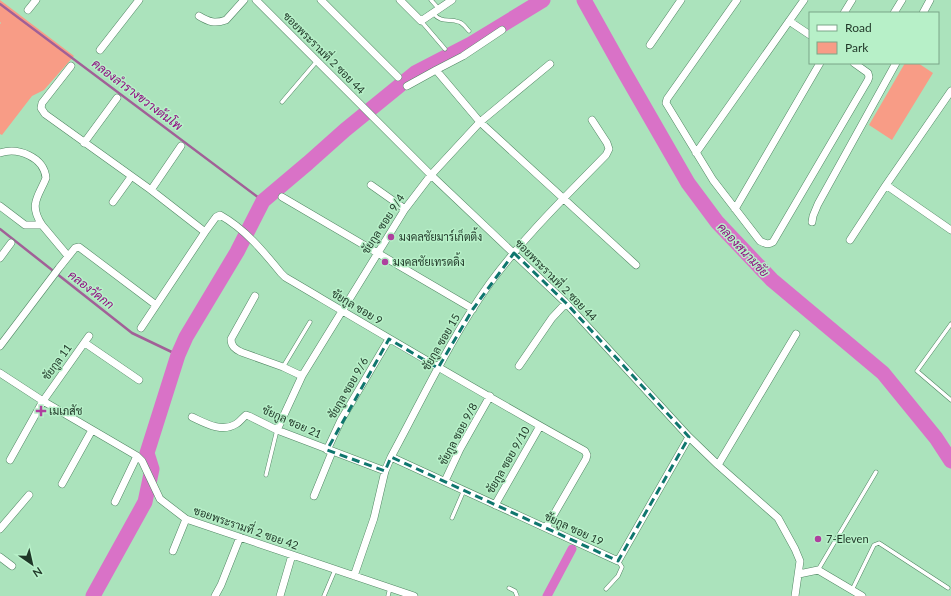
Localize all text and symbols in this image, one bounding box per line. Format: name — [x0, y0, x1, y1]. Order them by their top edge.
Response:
street label: ซอยพระรามที่ 2 ซอย 44 — [281, 6, 371, 97]
legend — [809, 12, 939, 64]
text: Road — [845, 20, 872, 35]
text: Park — [845, 40, 869, 55]
water label: คลองลำรางขวางต้นโพ — [89, 56, 186, 134]
street label: ชัยกูล ซอย 9/4 — [358, 191, 409, 257]
water label: คลองสนามชัย — [714, 219, 772, 280]
place label: มงคลชัยมาร์เก็ตติ้ง — [399, 227, 482, 243]
marker: มงคลชัยมาร์เก็ตติ้ง — [386, 232, 396, 242]
street label: ซอยพระรามที่ 2 ซอย 44 — [513, 233, 603, 324]
place label: มงคลชัยเทรดดิ้ง — [393, 252, 465, 268]
marker: มงคลชัยเทรดดิ้ง — [380, 257, 390, 267]
water label: คลองวัดกก — [66, 267, 117, 312]
street label: ชัยกูล ซอย 9 — [328, 286, 385, 329]
street label: ชัยกูล ซอย 15 — [419, 311, 464, 374]
street label: ชัยกูล 11 — [39, 341, 76, 383]
street label: ชัยกูล ซอย 9/6 — [325, 355, 372, 422]
street label: ชัยกูล ซอย 9/8 — [436, 400, 481, 468]
street label: ชัยกูล ซอย 21 — [260, 403, 324, 442]
place label: เมเภสัช — [49, 404, 83, 417]
marker: เมเภสัช — [36, 406, 46, 416]
street label: ชัยกูล ซอย 9/10 — [483, 424, 534, 496]
street label: ซอยพระรามที่ 2 ซอย 42 — [192, 500, 302, 552]
street label: ชัยกูล ซอย 19 — [542, 509, 606, 550]
place label: 7-Eleven — [826, 532, 869, 545]
marker: 7-Eleven — [813, 534, 823, 544]
north arrow — [12, 544, 52, 584]
text: N — [31, 565, 45, 580]

